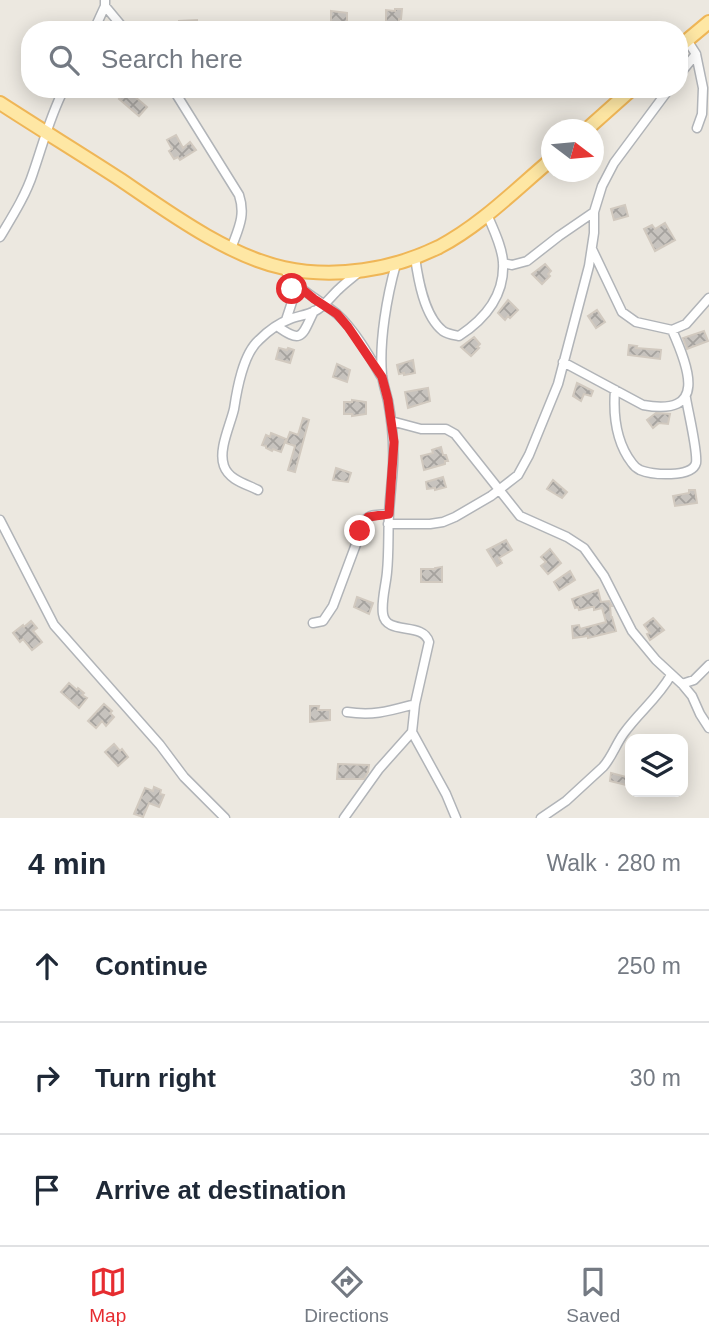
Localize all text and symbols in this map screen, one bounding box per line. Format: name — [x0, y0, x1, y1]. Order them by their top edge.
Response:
search box — [21, 21, 688, 98]
icon: search — [45, 41, 83, 79]
text: Search here — [101, 44, 243, 74]
north arrow — [541, 119, 604, 182]
route start — [276, 273, 307, 304]
route end — [344, 515, 375, 546]
map controls — [625, 734, 688, 797]
button: layers — [625, 734, 688, 797]
text: 4 min — [28, 847, 106, 880]
text: Walk · 280 m — [546, 850, 681, 876]
icon: ahead — [28, 947, 66, 985]
text: Continue — [95, 951, 208, 981]
text: 250 m — [617, 953, 681, 979]
icon: right — [28, 1059, 66, 1097]
text: Turn right — [95, 1063, 216, 1093]
text: 30 m — [630, 1065, 681, 1091]
icon: arrive — [28, 1171, 66, 1209]
text: Arrive at destination — [95, 1175, 346, 1205]
tab: Map — [89, 1263, 127, 1327]
tab: Directions — [304, 1263, 389, 1327]
tab: Saved — [566, 1263, 620, 1327]

